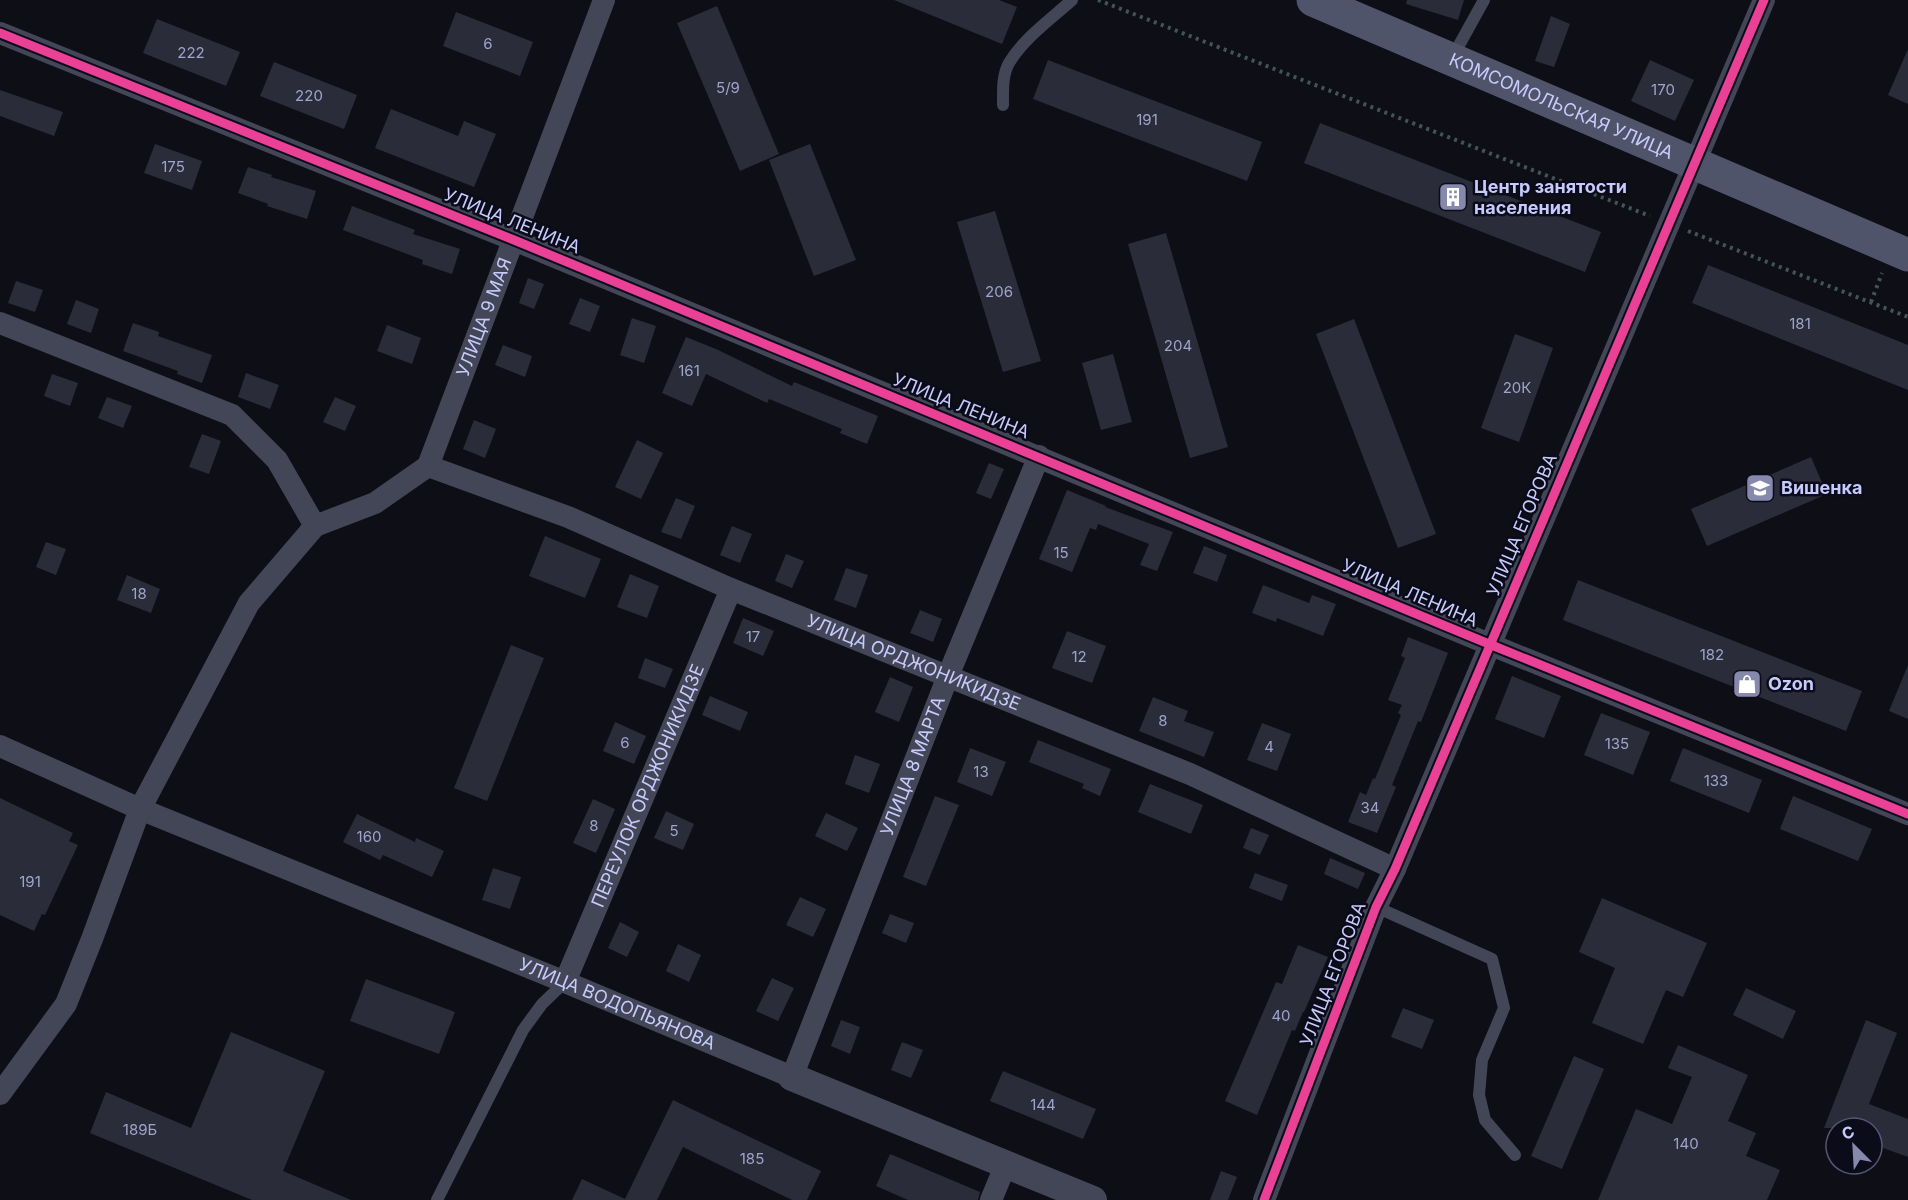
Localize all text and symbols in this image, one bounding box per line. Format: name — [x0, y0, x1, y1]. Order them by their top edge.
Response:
house number: 6 — [483, 34, 493, 53]
house number: 222 — [177, 43, 205, 62]
street label: КОМСОМОЛЬСКАЯ УЛИЦА — [1446, 49, 1677, 163]
house number: 5/9 — [716, 78, 740, 97]
house number: 170 — [1651, 80, 1675, 99]
house number: 220 — [295, 86, 323, 105]
house number: 191 — [1136, 110, 1158, 129]
house number: 175 — [161, 157, 185, 176]
place label: Центр занятости населения — [1474, 176, 1627, 218]
building icon: Центр занятости населения — [1437, 181, 1469, 213]
street label: УЛИЦА ЛЕНИНА — [441, 183, 584, 258]
street label: УЛИЦА 9 МАЯ — [452, 255, 516, 379]
house number: 206 — [985, 282, 1013, 301]
house number: 181 — [1789, 314, 1811, 333]
house number: 204 — [1164, 336, 1192, 355]
house number: 161 — [678, 361, 700, 380]
street label: УЛИЦА ЛЕНИНА — [890, 368, 1033, 443]
house number: 20К — [1503, 378, 1531, 397]
street label: УЛИЦА ЕГОРОВА — [1482, 450, 1561, 599]
school or university icon: Вишенка — [1744, 472, 1776, 504]
place label: Вишенка — [1781, 477, 1862, 498]
house number: 15 — [1053, 543, 1069, 562]
street label: УЛИЦА ЛЕНИНА — [1339, 554, 1481, 631]
house number: 18 — [131, 584, 147, 603]
street label: УЛИЦА ОРДЖОНИКИДЗЕ — [804, 610, 1024, 715]
house number: 17 — [746, 627, 760, 646]
house number: 182 — [1700, 645, 1724, 664]
house number: 12 — [1071, 647, 1087, 666]
street label: ПЕРЕУЛОК ОРДЖОНИКИДЗЕ — [587, 661, 708, 910]
shop icon: Ozon — [1731, 668, 1763, 700]
place label: Ozon — [1768, 673, 1814, 694]
street label: УЛИЦА 8 МАРТА — [876, 693, 949, 839]
house number: 8 — [1158, 711, 1168, 730]
house number: 6 — [620, 733, 630, 752]
house number: 135 — [1605, 734, 1629, 753]
house number: 4 — [1264, 737, 1274, 756]
house number: 13 — [973, 762, 989, 781]
house number: 133 — [1704, 771, 1728, 790]
house number: 34 — [1361, 798, 1379, 817]
house number: 8 — [589, 816, 599, 835]
house number: 5 — [669, 821, 679, 840]
house number: 160 — [357, 827, 381, 846]
house number: 191 — [19, 872, 41, 891]
street label: УЛИЦА ЕГОРОВА — [1295, 899, 1370, 1049]
street label: УЛИЦА ВОДОПЬЯНОВА — [516, 953, 719, 1054]
house number: 40 — [1271, 1006, 1291, 1025]
house number: 144 — [1030, 1095, 1056, 1114]
north arrow — [1824, 1116, 1884, 1176]
house number: 189Б — [123, 1120, 157, 1139]
text: С — [1838, 1121, 1858, 1144]
house number: 140 — [1673, 1134, 1699, 1153]
house number: 185 — [740, 1149, 764, 1168]

